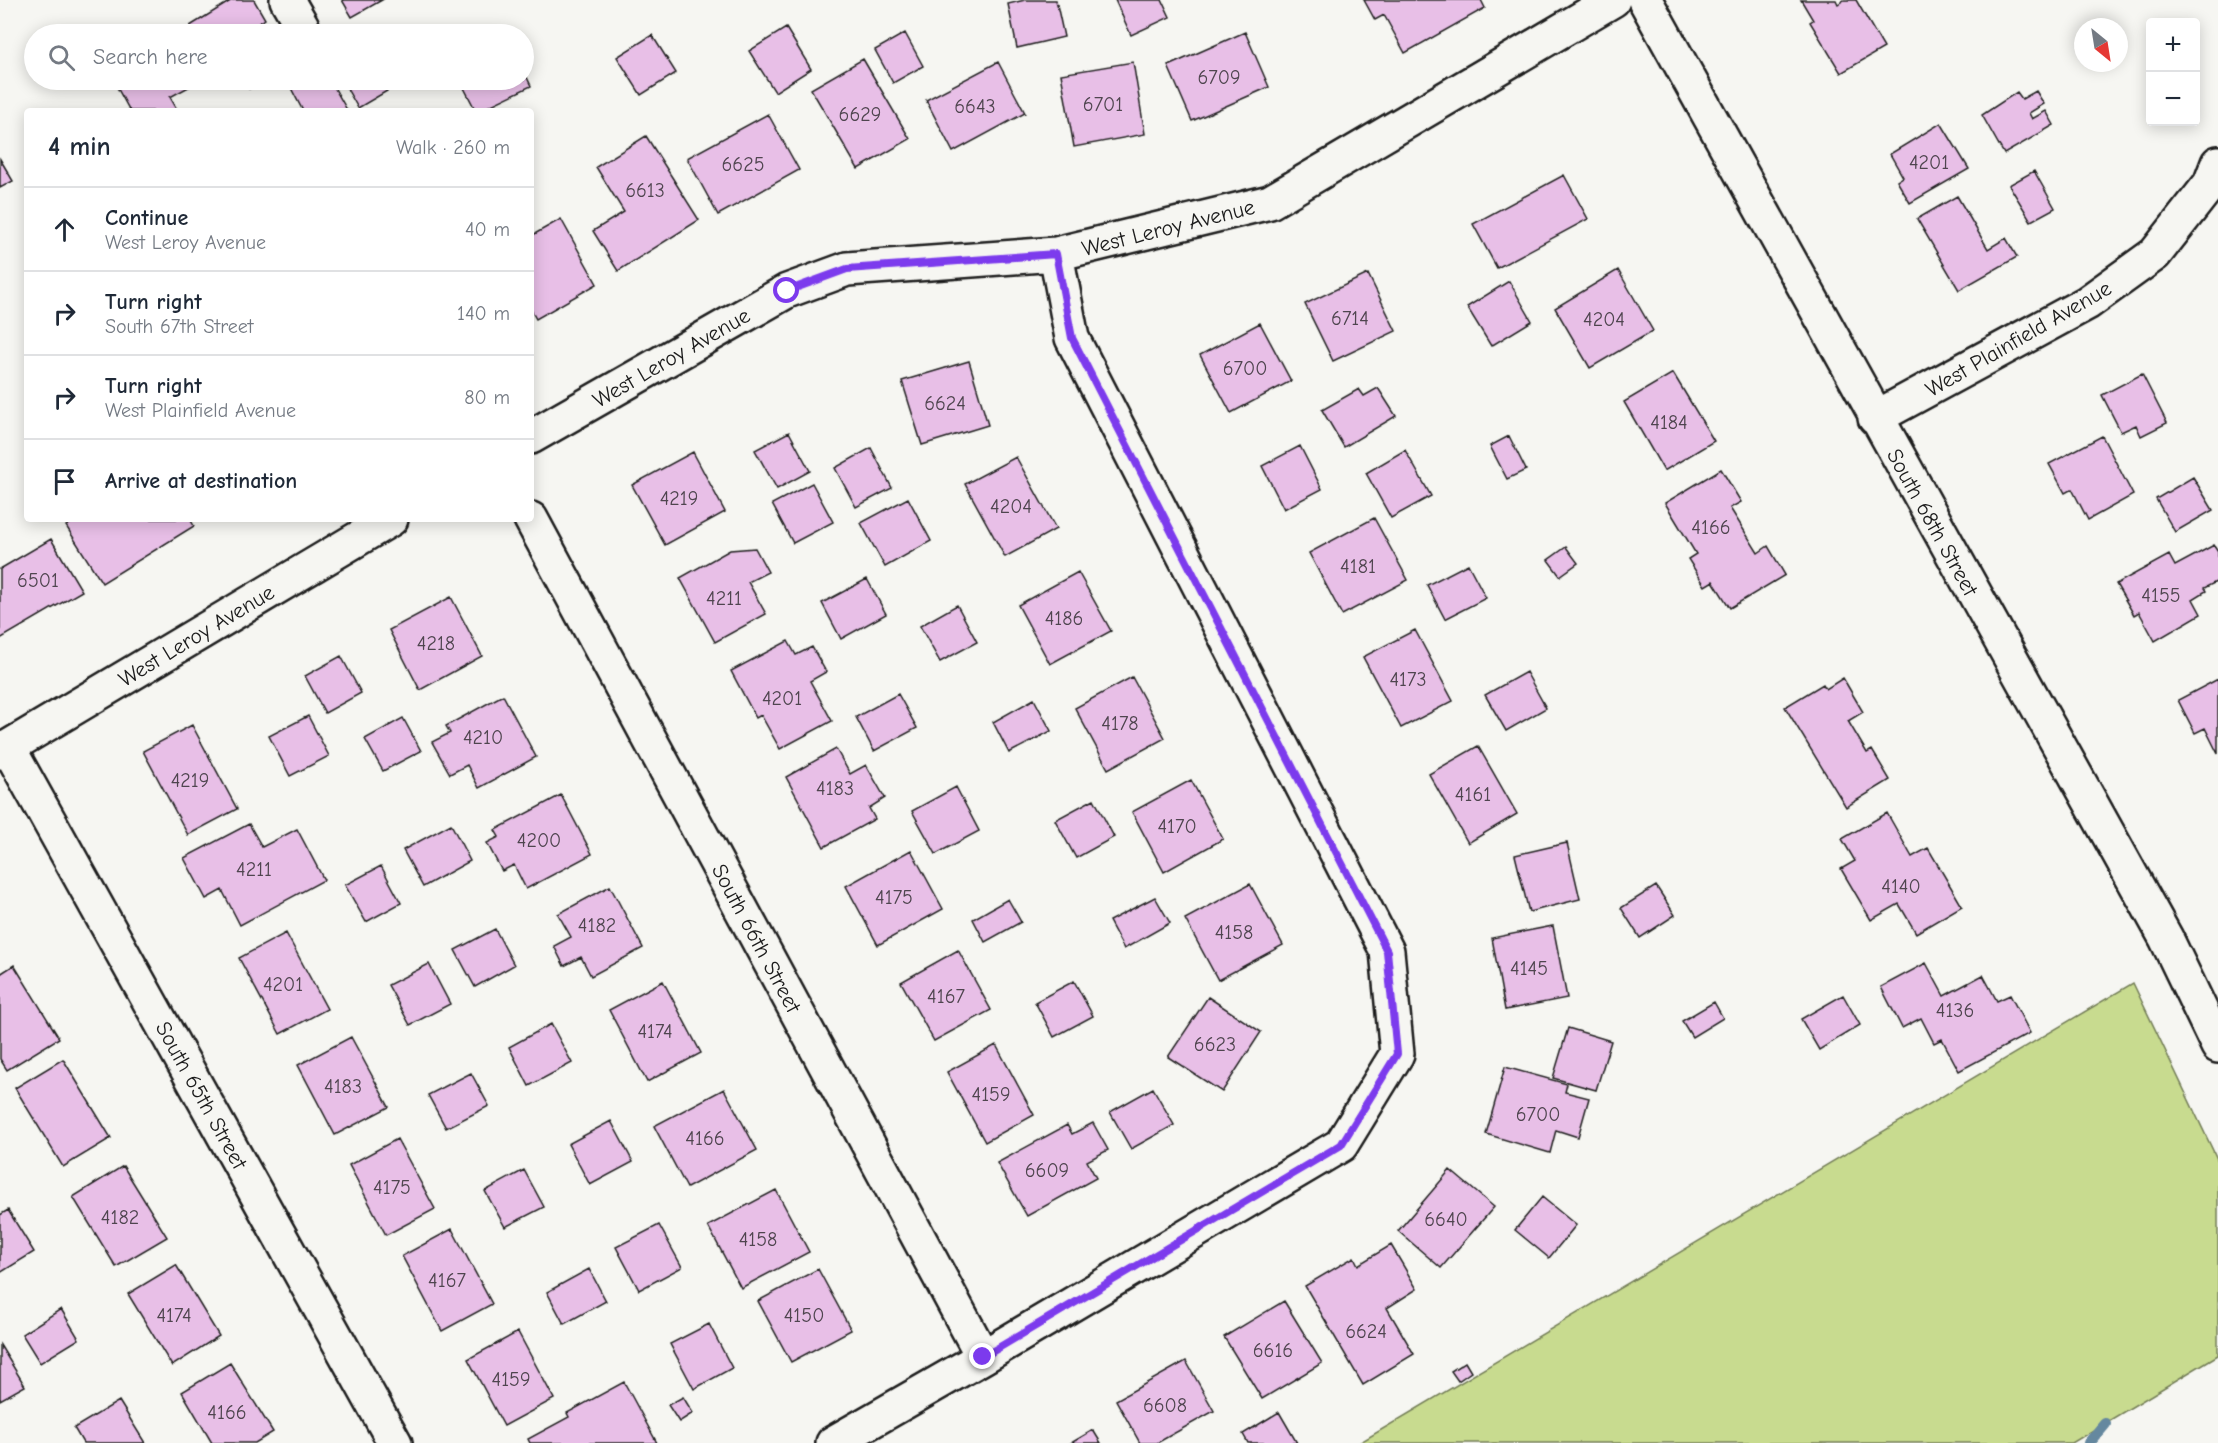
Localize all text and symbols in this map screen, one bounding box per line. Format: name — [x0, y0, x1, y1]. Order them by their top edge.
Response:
north arrow — [2074, 18, 2128, 72]
map controls — [2146, 18, 2200, 126]
button: + — [2146, 18, 2200, 72]
search box — [24, 24, 534, 90]
icon: search — [45, 41, 78, 74]
text: Search here — [93, 44, 208, 70]
house number: 6709 — [1197, 66, 1241, 89]
button: − — [2146, 72, 2200, 126]
house number: 6701 — [1083, 93, 1123, 116]
house number: 6643 — [954, 95, 996, 118]
house number: 6629 — [839, 103, 881, 126]
text: 4 min — [48, 132, 111, 162]
text: Walk · 260 m — [396, 136, 510, 159]
house number: 4201 — [1909, 151, 1949, 174]
house number: 6625 — [722, 153, 764, 176]
house number: 6613 — [625, 179, 665, 202]
street label: West Leroy Avenue — [1079, 194, 1257, 262]
text: Continue — [105, 205, 188, 231]
icon: ahead — [48, 213, 81, 246]
text: 40 m — [465, 218, 510, 241]
text: West Leroy Avenue — [105, 231, 266, 254]
street label: West Plainfield Avenue — [1921, 275, 2116, 403]
route start — [773, 277, 799, 303]
text: Turn right — [105, 289, 202, 315]
icon: right — [48, 297, 81, 330]
text: 140 m — [457, 302, 510, 325]
street label: West Leroy Avenue — [588, 302, 755, 413]
house number: 6714 — [1331, 307, 1369, 330]
house number: 4204 — [1583, 308, 1625, 331]
text: South 67th Street — [105, 315, 253, 338]
house number: 6700 — [1223, 357, 1267, 380]
text: Turn right — [105, 373, 202, 399]
icon: right — [48, 381, 81, 414]
text: 80 m — [464, 386, 510, 409]
house number: 6624 — [924, 392, 966, 415]
text: West Plainfield Avenue — [105, 399, 296, 422]
house number: 4184 — [1650, 411, 1688, 434]
street label: South 68th Street — [1881, 444, 1984, 601]
icon: arrive — [48, 465, 81, 498]
text: Arrive at destination — [105, 468, 297, 494]
house number: 4219 — [660, 487, 698, 510]
house number: 4204 — [990, 495, 1032, 518]
house number: 4166 — [1691, 516, 1731, 539]
house number: 4181 — [1340, 555, 1376, 578]
house number: 6501 — [17, 569, 59, 592]
street label: West Leroy Avenue — [114, 579, 279, 693]
house number: 4155 — [2141, 584, 2181, 607]
house number: 4211 — [706, 587, 742, 610]
house number: 4186 — [1045, 607, 1083, 630]
house number: 4218 — [417, 632, 455, 655]
house number: 4173 — [1389, 668, 1427, 691]
house number: 4201 — [762, 687, 802, 710]
house number: 4178 — [1101, 712, 1139, 735]
house number: 4210 — [463, 726, 503, 749]
house number: 4219 — [171, 769, 209, 792]
house number: 4183 — [816, 777, 854, 800]
house number: 4161 — [1455, 783, 1491, 806]
house number: 4170 — [1157, 815, 1197, 838]
house number: 4200 — [517, 829, 561, 852]
house number: 4211 — [236, 858, 272, 881]
street label: South 66th Street — [706, 860, 807, 1018]
house number: 4140 — [1881, 875, 1921, 898]
house number: 4175 — [875, 886, 913, 909]
house number: 4182 — [578, 914, 616, 937]
house number: 4158 — [1215, 921, 1253, 944]
house number: 4145 — [1510, 957, 1548, 980]
house number: 4201 — [263, 973, 303, 996]
house number: 4167 — [927, 985, 965, 1008]
house number: 4136 — [1936, 999, 1974, 1022]
street label: South 65th Street — [150, 1017, 253, 1174]
house number: 4174 — [637, 1020, 673, 1043]
house number: 6623 — [1194, 1033, 1236, 1056]
house number: 4183 — [324, 1075, 362, 1098]
house number: 4159 — [971, 1083, 1011, 1106]
house number: 6700 — [1516, 1103, 1560, 1126]
house number: 4166 — [685, 1127, 725, 1150]
house number: 6609 — [1025, 1159, 1069, 1182]
house number: 4175 — [373, 1176, 411, 1199]
house number: 4182 — [101, 1206, 139, 1229]
house number: 6640 — [1424, 1208, 1468, 1231]
house number: 4158 — [739, 1228, 777, 1251]
house number: 4167 — [428, 1269, 466, 1292]
house number: 4174 — [156, 1304, 192, 1327]
house number: 4150 — [784, 1304, 824, 1327]
house number: 6624 — [1345, 1320, 1387, 1343]
house number: 6616 — [1253, 1339, 1293, 1362]
route end — [969, 1343, 995, 1369]
house number: 4159 — [491, 1368, 531, 1391]
house number: 6608 — [1143, 1394, 1187, 1417]
house number: 4166 — [207, 1401, 247, 1424]

